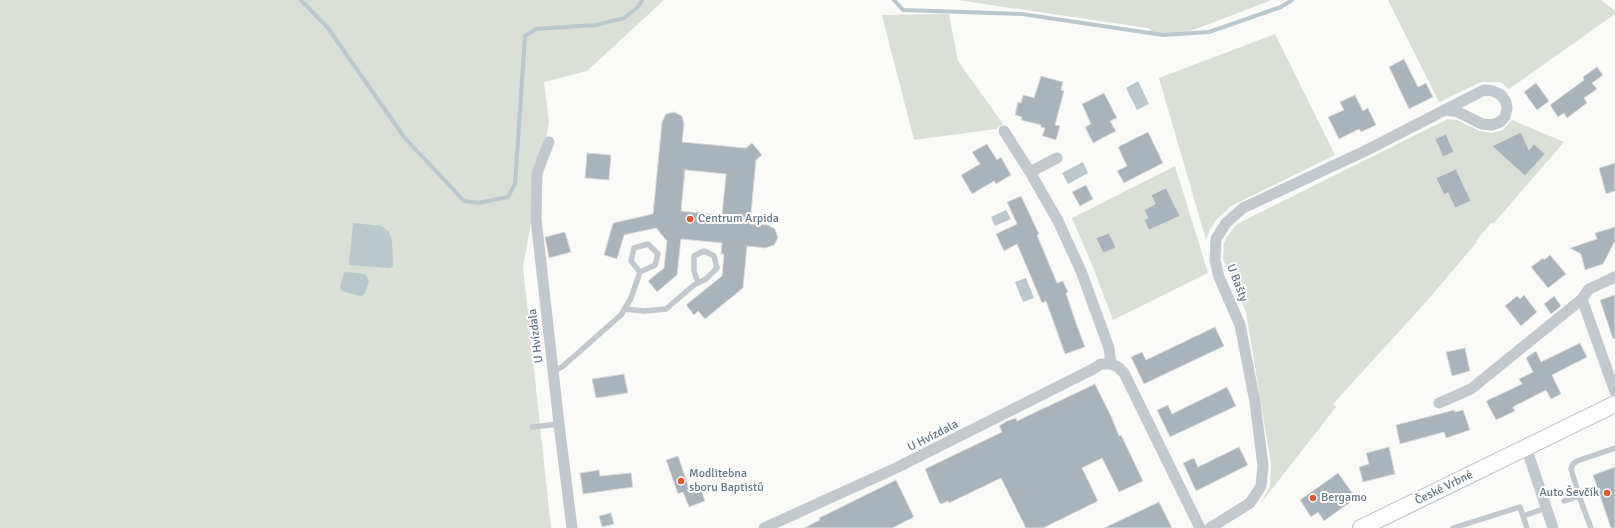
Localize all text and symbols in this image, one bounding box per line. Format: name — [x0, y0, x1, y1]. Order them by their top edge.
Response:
place label: Centrum Arpida — [698, 212, 779, 226]
marker: Centrum Arpida — [685, 214, 695, 224]
street label: U Bašty — [1223, 262, 1251, 304]
street label: U Hvízdala — [526, 308, 546, 364]
street label: U Hvízdala — [905, 417, 961, 455]
place label: Modlitebna sboru Baptistů — [689, 467, 764, 495]
street label: České Vrbné — [1413, 468, 1475, 508]
marker: Modlitebna sboru Baptistů — [676, 476, 686, 486]
place label: Auto Ševčík — [1539, 486, 1599, 500]
marker: Auto Ševčík — [1602, 488, 1612, 498]
place label: Bergamo — [1321, 491, 1367, 505]
marker: Bergamo — [1308, 493, 1318, 503]

